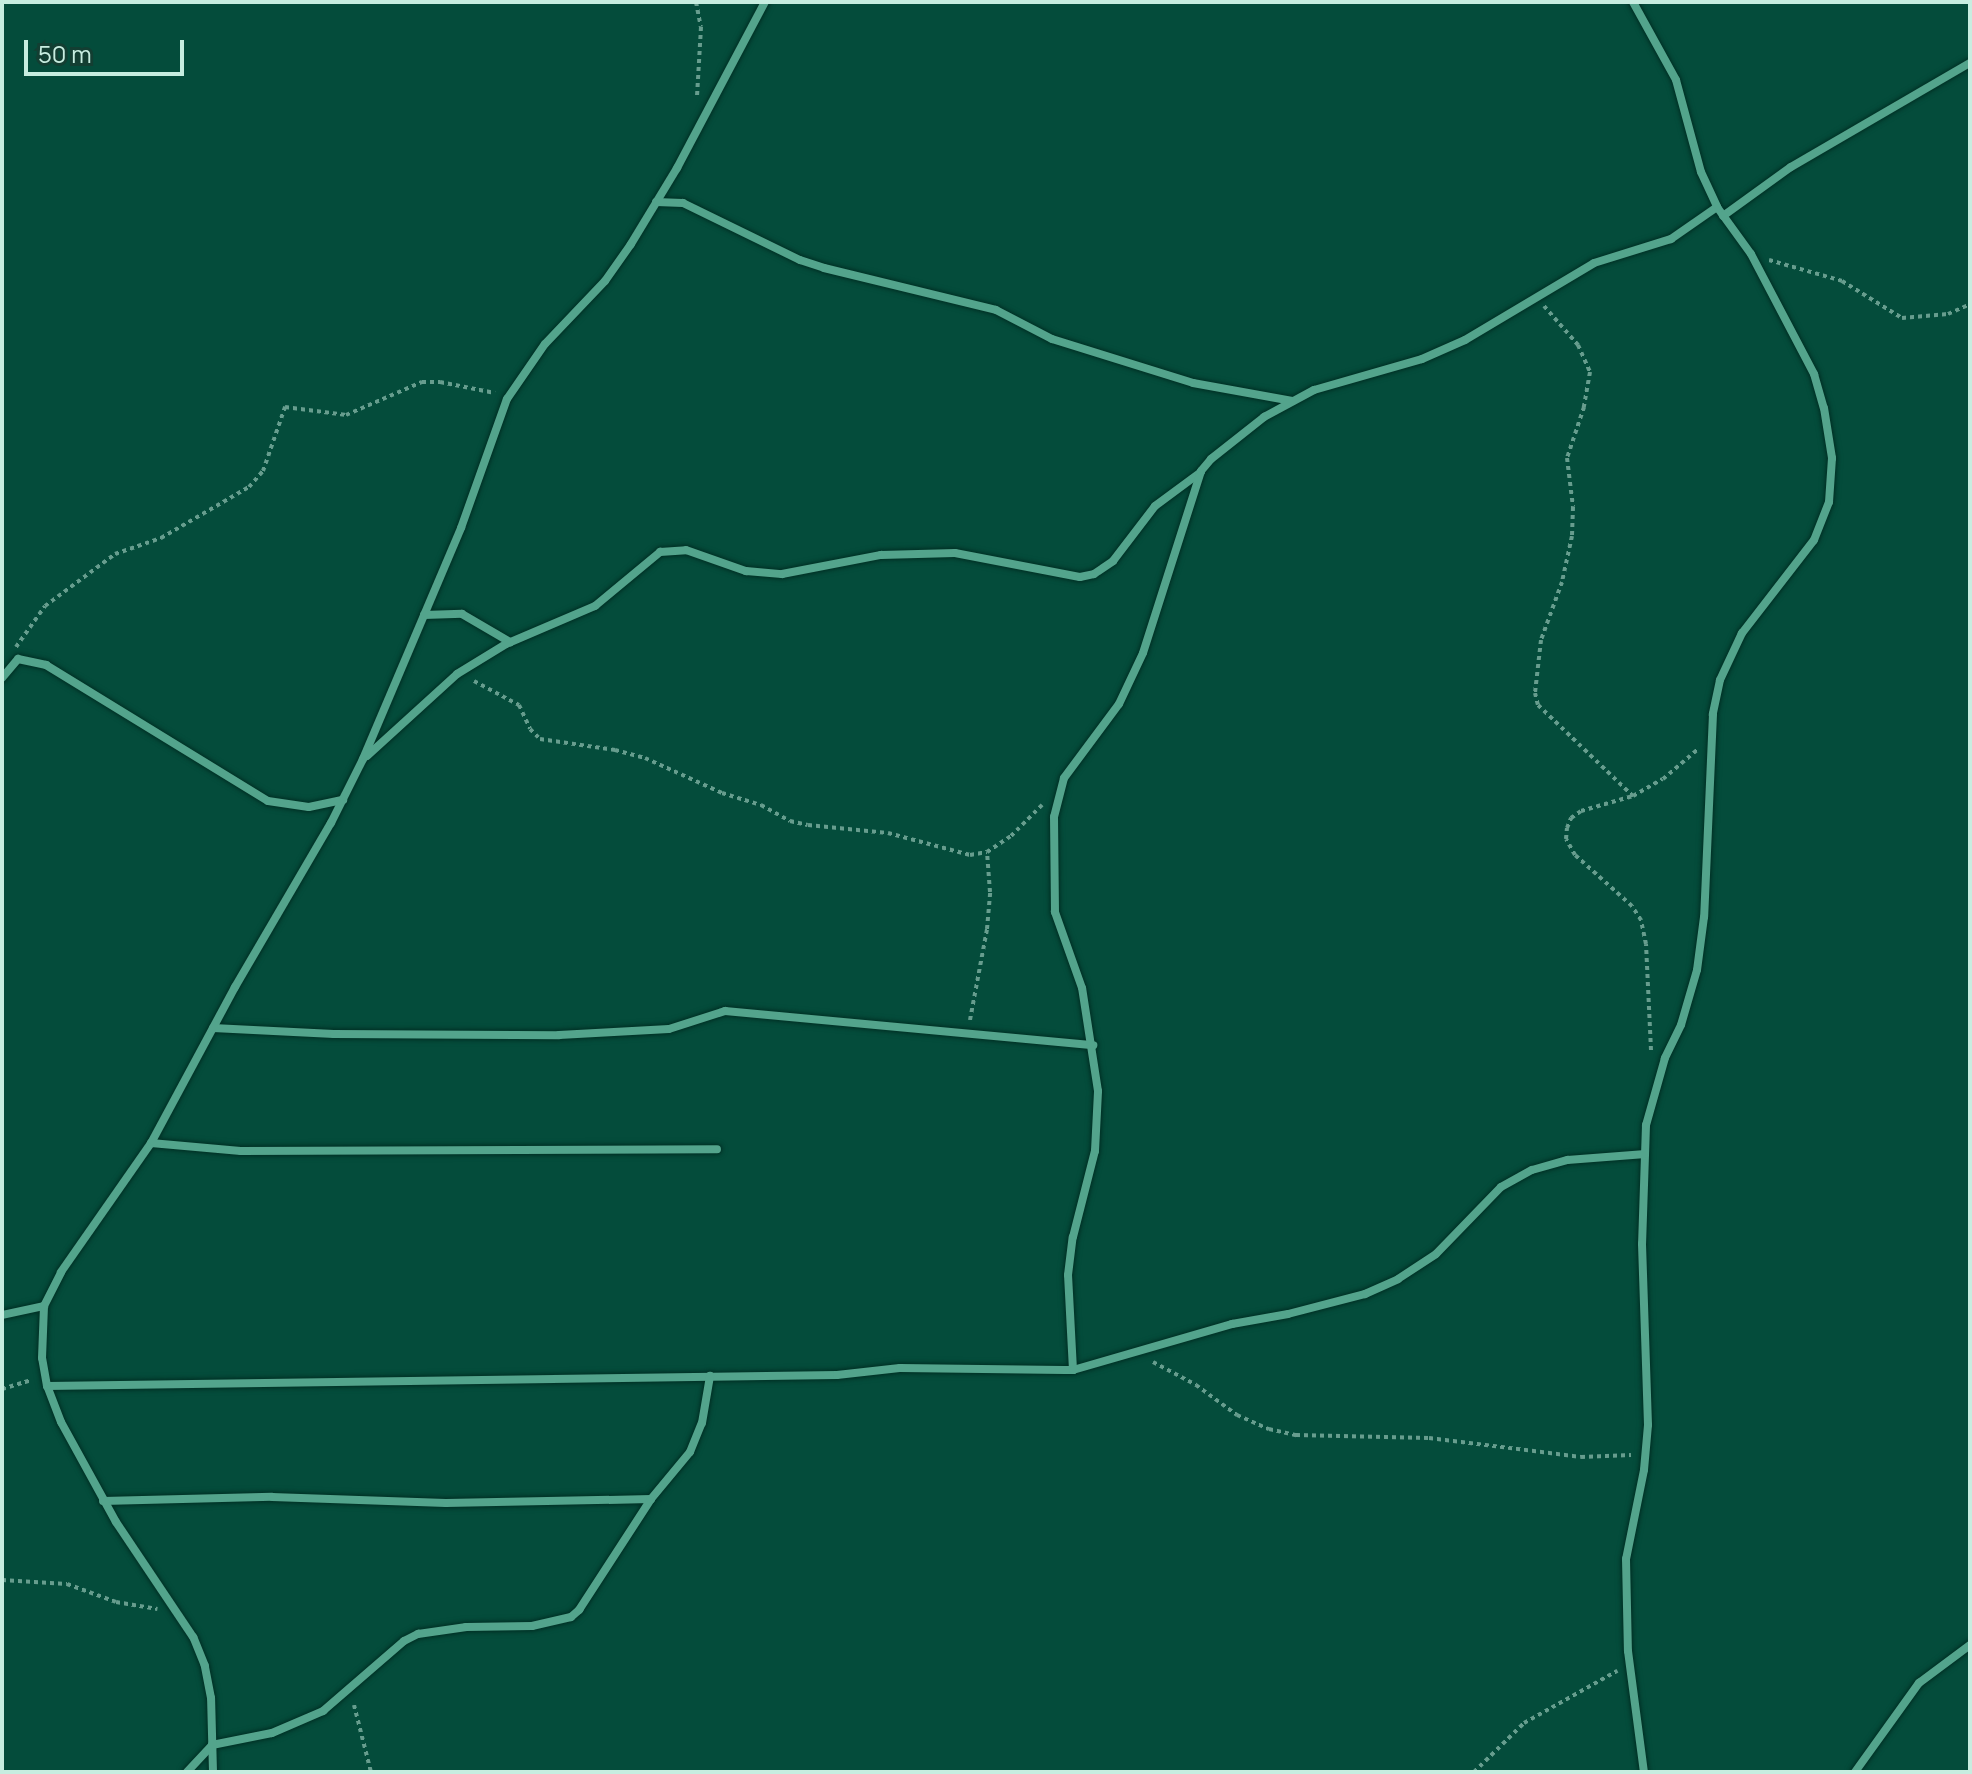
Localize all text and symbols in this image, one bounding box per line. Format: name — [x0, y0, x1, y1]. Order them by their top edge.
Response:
scale bar — [28, 24, 188, 74]
text: 50 m — [38, 37, 92, 70]

